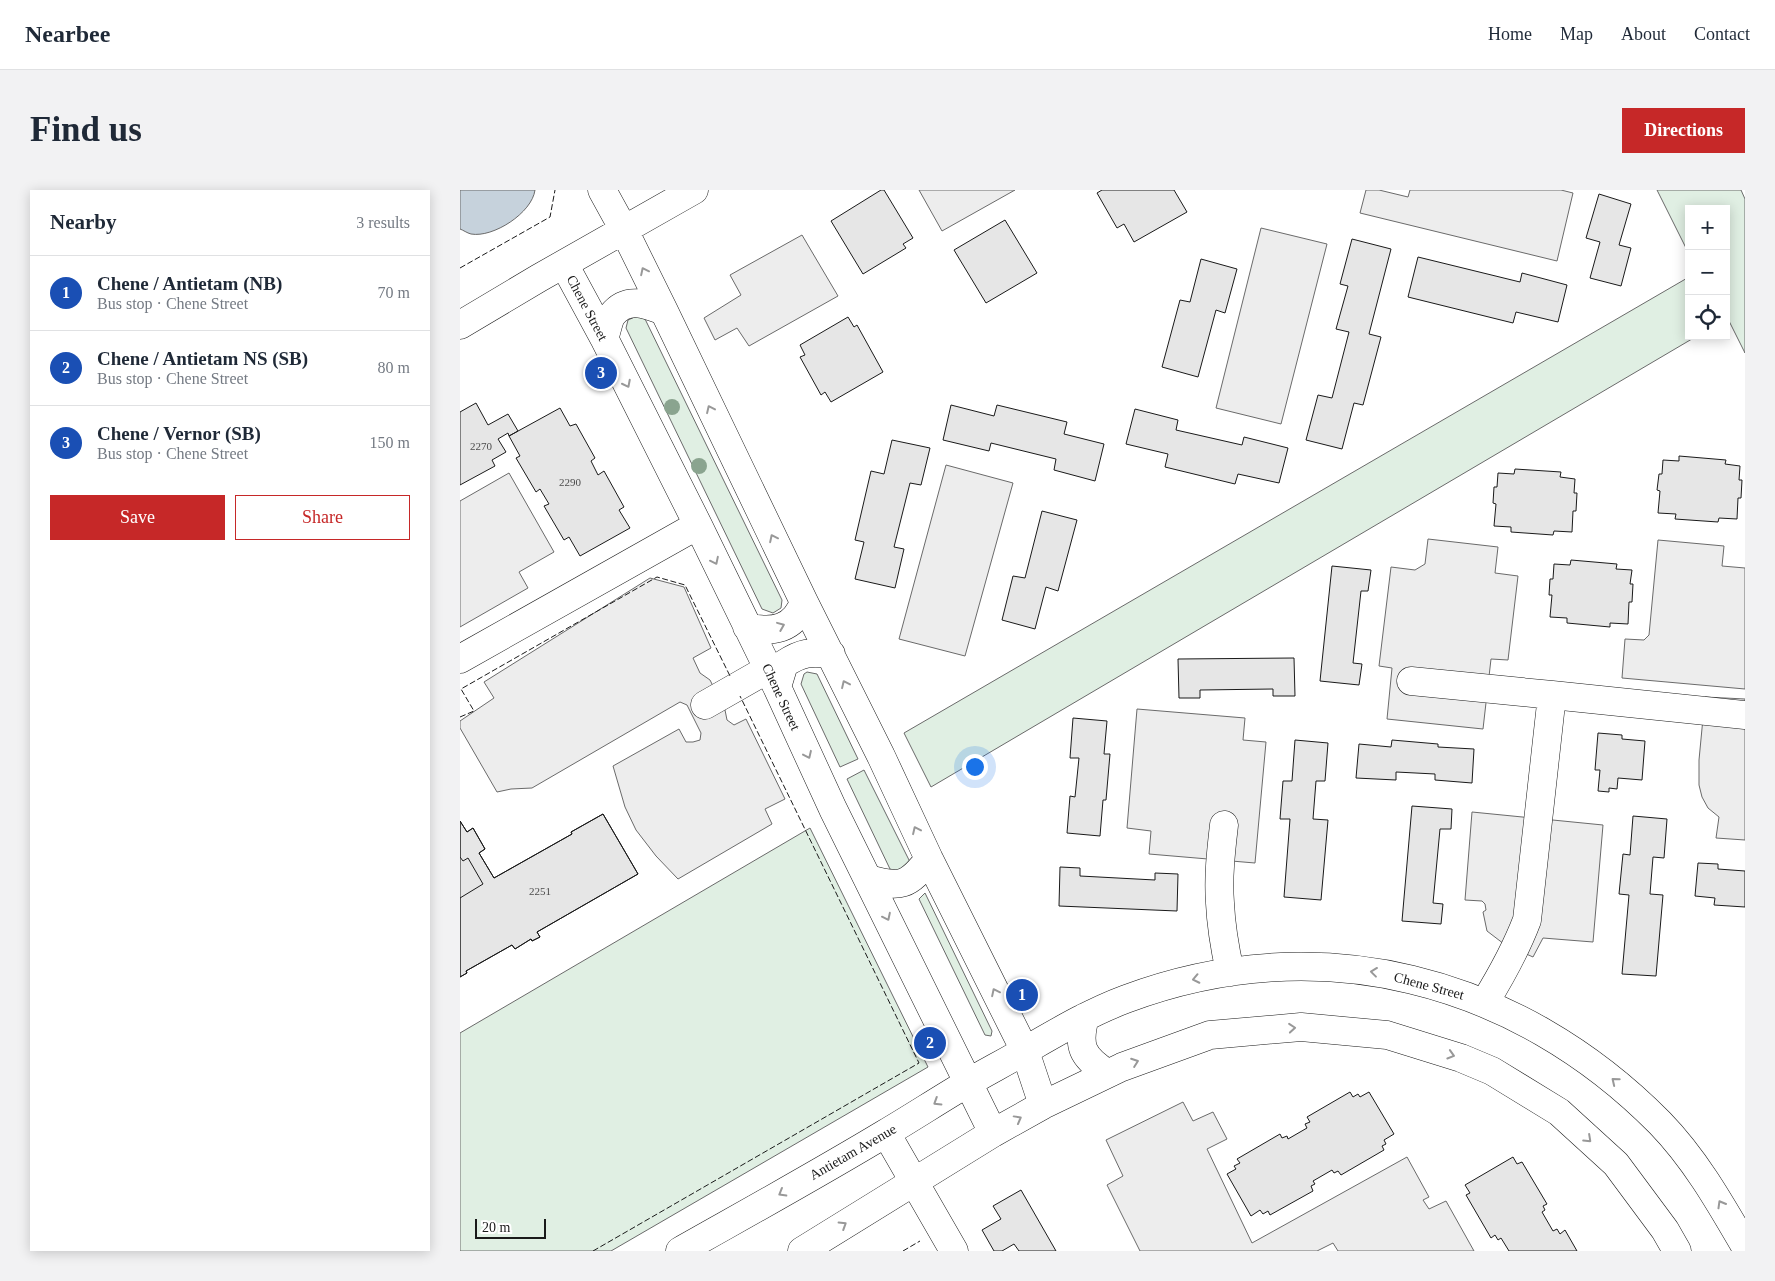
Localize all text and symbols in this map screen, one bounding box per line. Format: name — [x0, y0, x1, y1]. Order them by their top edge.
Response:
text: Nearbee — [25, 21, 110, 47]
text: Home — [1488, 24, 1532, 44]
text: Map — [1560, 24, 1593, 44]
text: About — [1621, 24, 1666, 44]
text: Contact — [1694, 24, 1750, 44]
button: Directions — [1622, 108, 1745, 153]
text: Find us — [30, 110, 142, 149]
map controls — [1685, 205, 1730, 340]
button: + — [1685, 205, 1730, 250]
text: Nearby — [50, 210, 117, 234]
text: 3 results — [356, 214, 410, 231]
button: − — [1685, 250, 1730, 295]
one-way arrow — [640, 267, 650, 276]
text: Chene / Antietam (NB) — [97, 273, 282, 294]
street label: Chene Street — [563, 273, 611, 343]
text: 1 — [62, 284, 70, 301]
text: 70 m — [378, 284, 410, 301]
text: Bus stop · Chene Street — [97, 295, 248, 312]
button: locate — [1685, 295, 1730, 340]
text: Chene / Antietam NS (SB) — [97, 348, 308, 369]
pin: 3 — [585, 354, 617, 392]
text: 2 — [62, 359, 70, 376]
text: 80 m — [378, 359, 410, 376]
text: Bus stop · Chene Street — [97, 370, 248, 387]
one-way arrow — [621, 379, 631, 388]
one-way arrow — [706, 405, 717, 414]
text: Chene / Vernor (SB) — [97, 423, 261, 444]
text: 3 — [62, 434, 70, 451]
text: 150 m — [370, 434, 410, 451]
house number: 2270 — [470, 440, 493, 452]
text: Bus stop · Chene Street — [97, 445, 248, 462]
house number: 2290 — [559, 476, 582, 488]
button: Save — [50, 495, 225, 540]
button: Share — [235, 495, 410, 540]
one-way arrow — [769, 534, 779, 543]
one-way arrow — [709, 556, 720, 565]
one-way arrow — [776, 622, 785, 632]
street label: Chene Street — [759, 661, 803, 733]
one-way arrow — [841, 680, 851, 689]
one-way arrow — [802, 750, 813, 759]
your location — [962, 754, 988, 780]
one-way arrow — [911, 826, 922, 835]
house number: 2251 — [529, 885, 551, 897]
one-way arrow — [880, 912, 891, 921]
one-way arrow — [1370, 967, 1378, 978]
street label: Chene Street — [1392, 969, 1466, 1003]
one-way arrow — [1191, 973, 1200, 984]
pin: 1 — [1006, 976, 1038, 1014]
one-way arrow — [991, 988, 1001, 997]
one-way arrow — [1288, 1023, 1296, 1034]
pin: 2 — [914, 1024, 946, 1062]
one-way arrow — [1447, 1049, 1455, 1059]
one-way arrow — [1130, 1058, 1138, 1068]
one-way arrow — [1612, 1079, 1621, 1087]
one-way arrow — [933, 1095, 942, 1105]
one-way arrow — [1012, 1115, 1021, 1125]
street label: Antietam Avenue — [807, 1121, 899, 1183]
one-way arrow — [1583, 1133, 1592, 1142]
one-way arrow — [778, 1187, 787, 1197]
one-way arrow — [1717, 1200, 1727, 1209]
scale bar — [475, 1216, 546, 1239]
text: 20 m — [482, 1220, 510, 1235]
one-way arrow — [838, 1222, 847, 1232]

